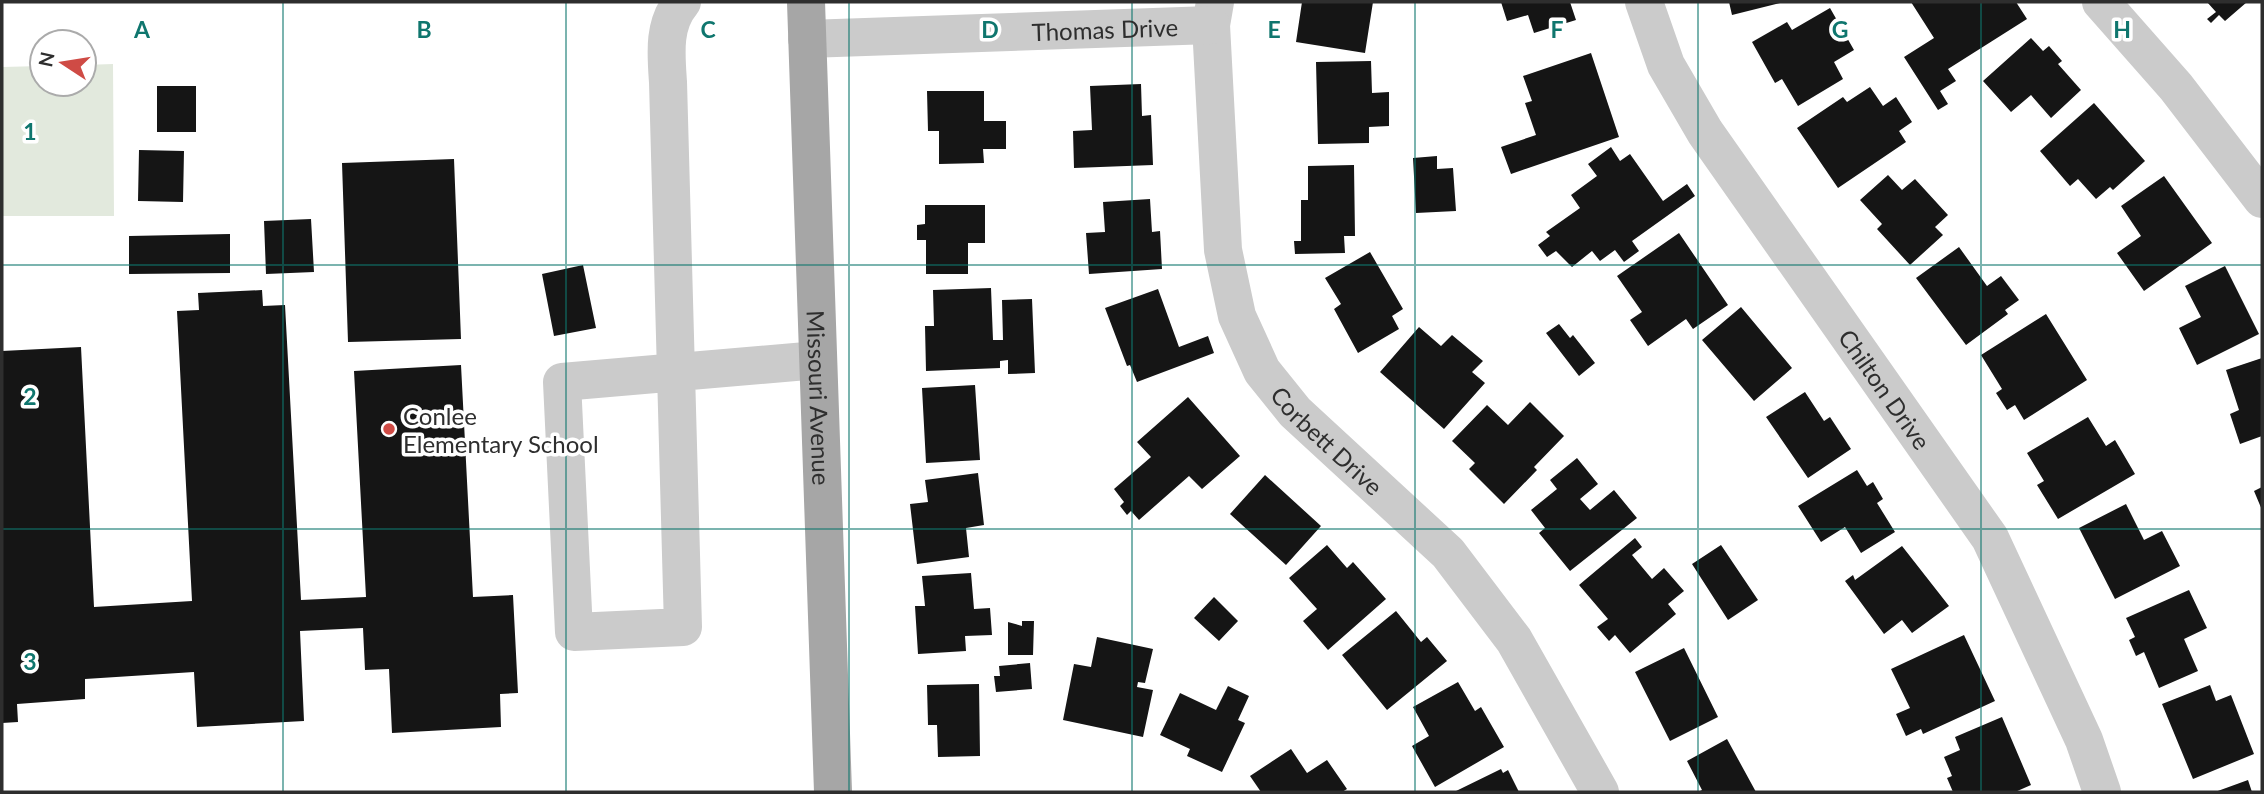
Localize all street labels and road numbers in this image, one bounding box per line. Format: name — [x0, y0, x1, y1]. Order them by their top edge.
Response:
street label: Thomas Drive — [1031, 12, 1179, 46]
street label: Missouri Avenue — [802, 310, 837, 486]
street label: Chilton Drive — [1833, 323, 1937, 454]
street label: Corbett Drive — [1265, 380, 1389, 500]

